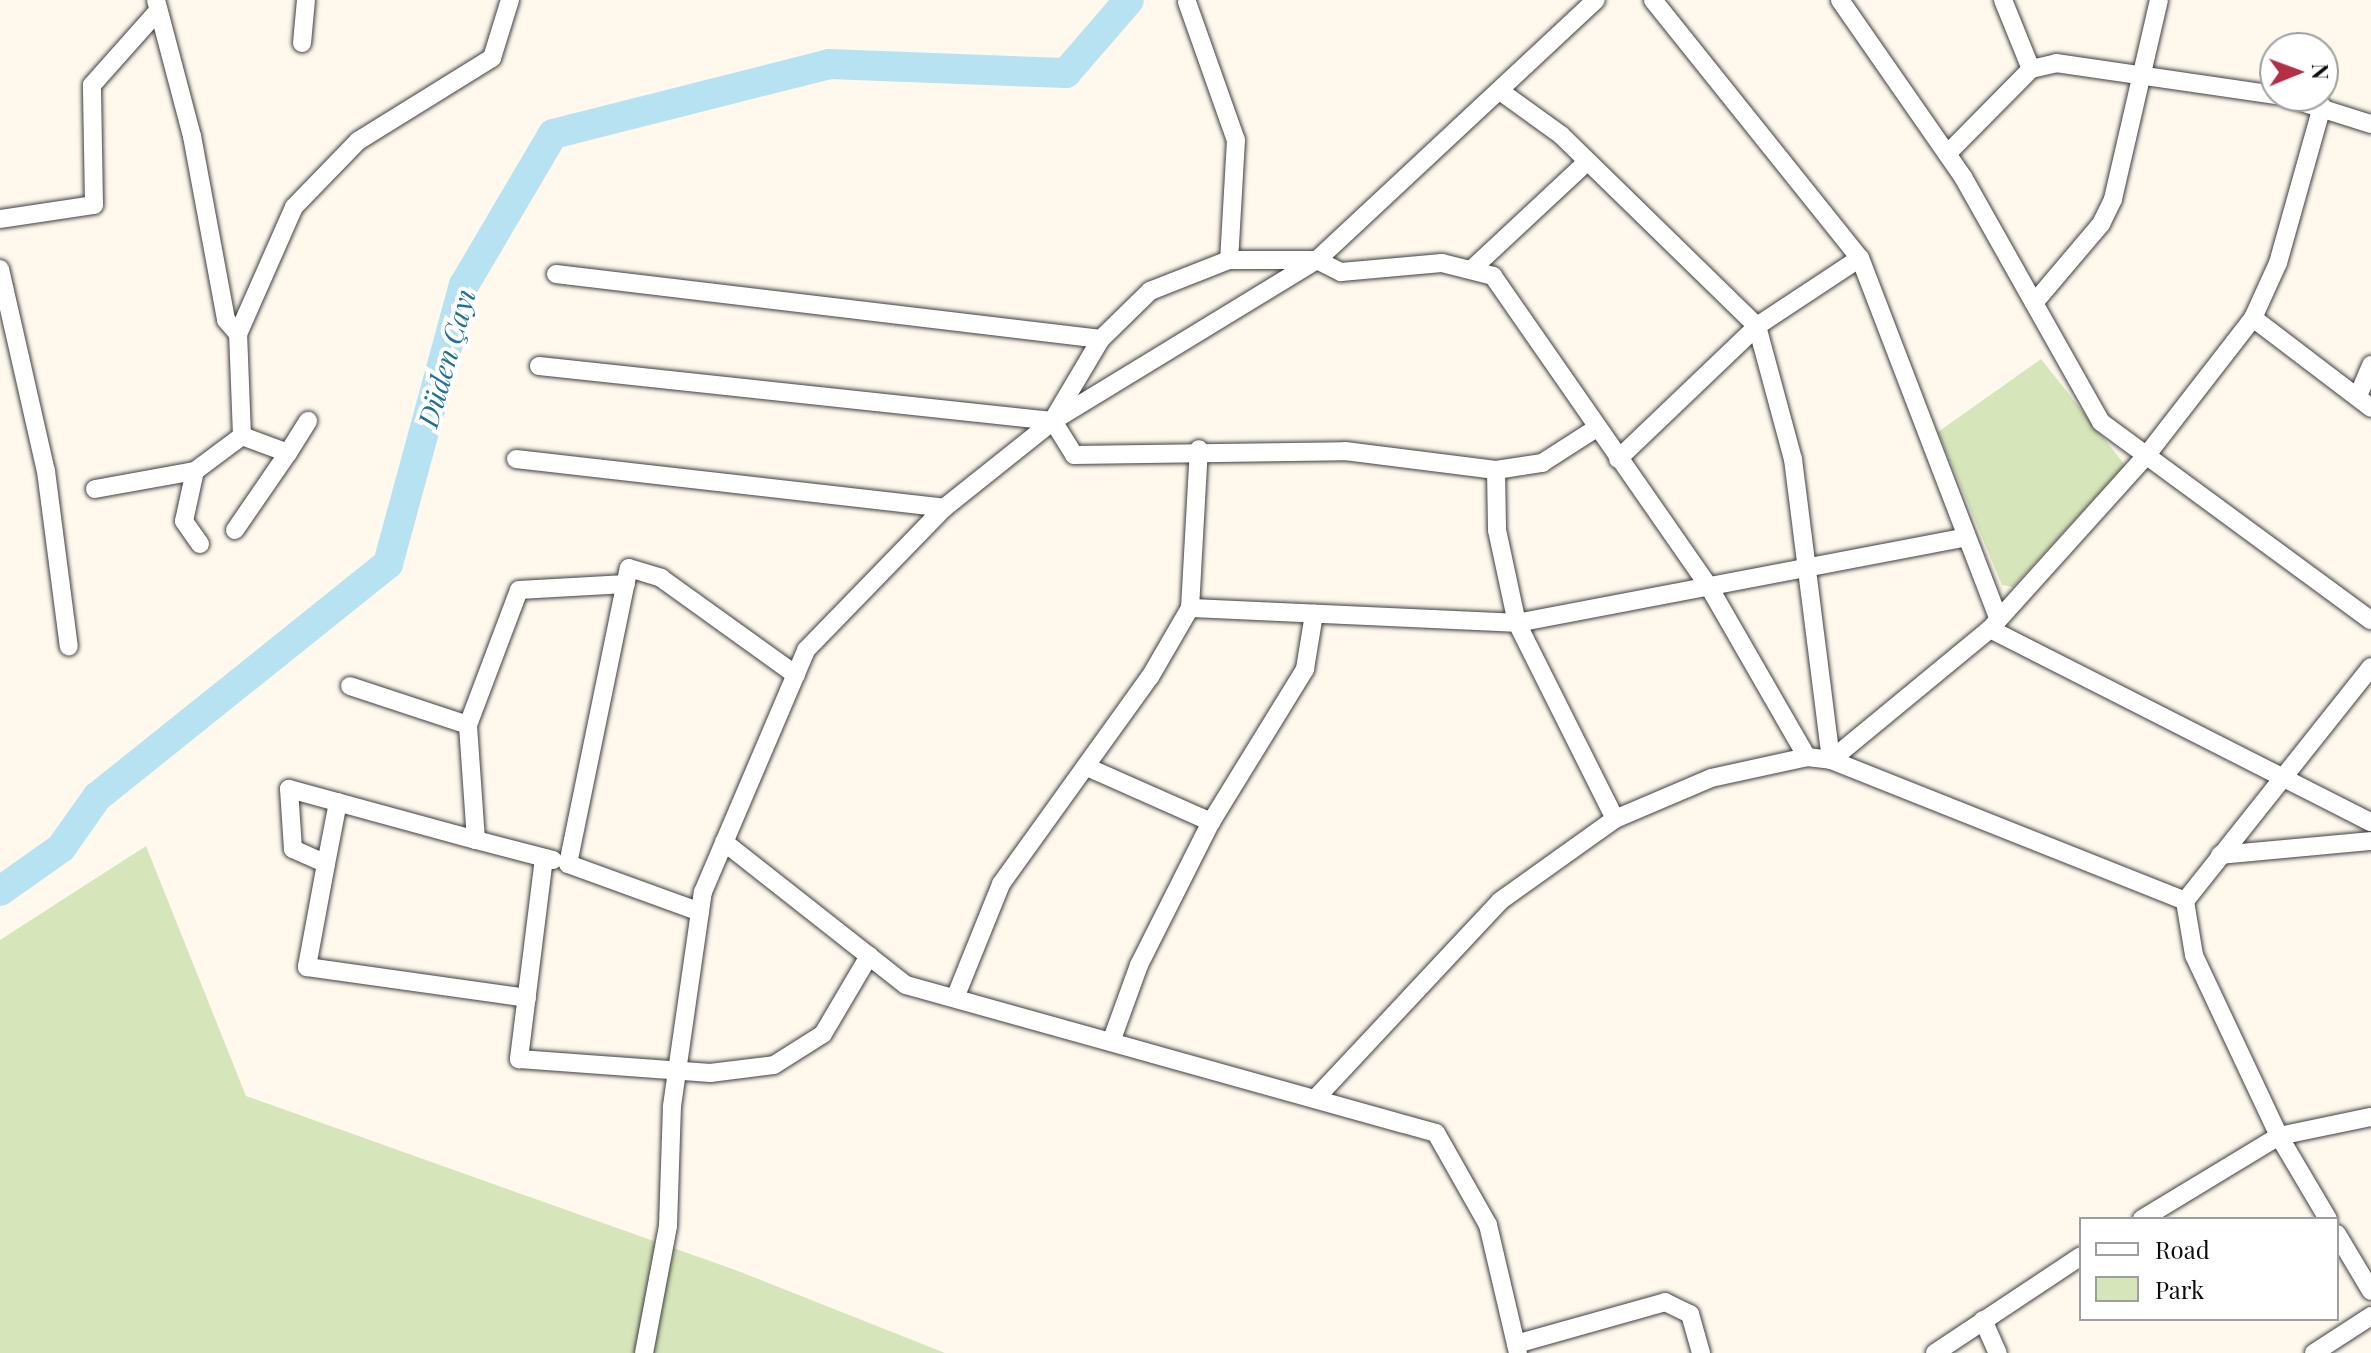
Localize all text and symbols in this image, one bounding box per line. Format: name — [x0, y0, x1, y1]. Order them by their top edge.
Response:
north arrow — [2259, 32, 2339, 112]
text: N — [2306, 63, 2336, 80]
water label: Düden Çayı — [410, 285, 482, 431]
legend — [2079, 1217, 2339, 1321]
text: Road — [2155, 1233, 2210, 1265]
text: Park — [2155, 1273, 2204, 1305]

